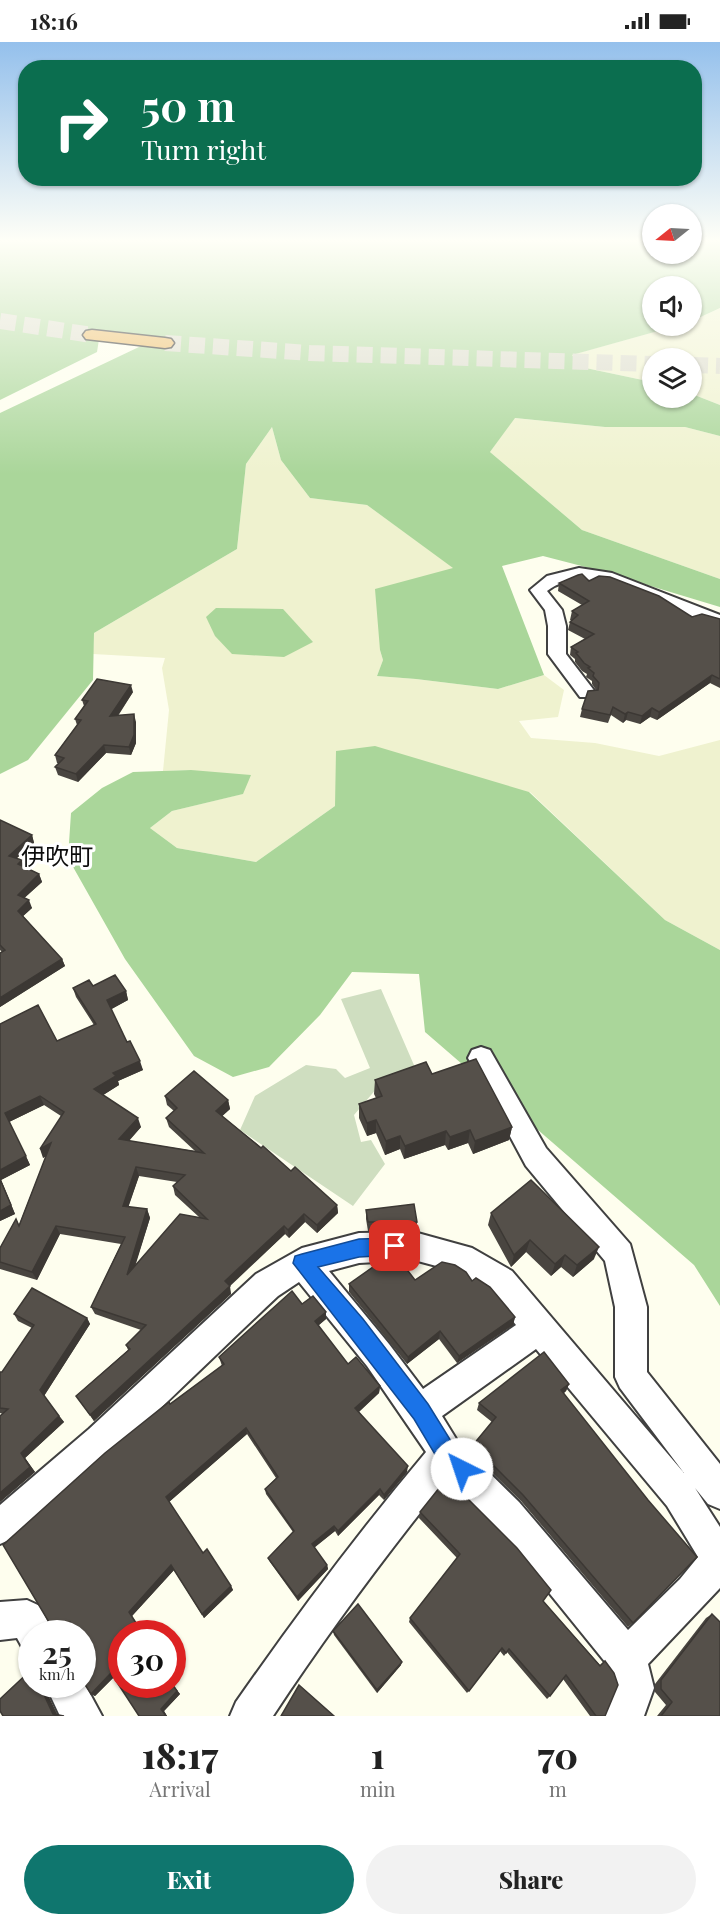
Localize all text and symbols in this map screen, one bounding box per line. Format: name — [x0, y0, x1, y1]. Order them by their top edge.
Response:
text: 18:16 — [30, 6, 78, 36]
text: 50 m — [141, 77, 235, 133]
icon: right — [42, 84, 120, 162]
text: Turn right — [141, 131, 266, 167]
north arrow — [642, 204, 702, 264]
map controls — [642, 204, 702, 408]
button: sound — [642, 276, 702, 336]
button: layers — [642, 348, 702, 408]
district label: 伊吹町 — [21, 839, 93, 871]
pin — [369, 1220, 420, 1271]
icon: arrive — [378, 1229, 411, 1262]
position arrow — [430, 1437, 494, 1501]
speed limit sign: 30 — [108, 1620, 186, 1698]
text: 25 — [42, 1632, 72, 1672]
text: km/h — [39, 1664, 75, 1684]
text: 18:17 — [142, 1730, 218, 1778]
text: 1 — [371, 1730, 385, 1778]
text: 70 — [537, 1730, 578, 1778]
text: Arrival — [149, 1775, 211, 1802]
text: min — [360, 1775, 396, 1802]
text: m — [549, 1775, 567, 1802]
button: Exit — [24, 1845, 354, 1914]
button: Share — [366, 1845, 696, 1914]

